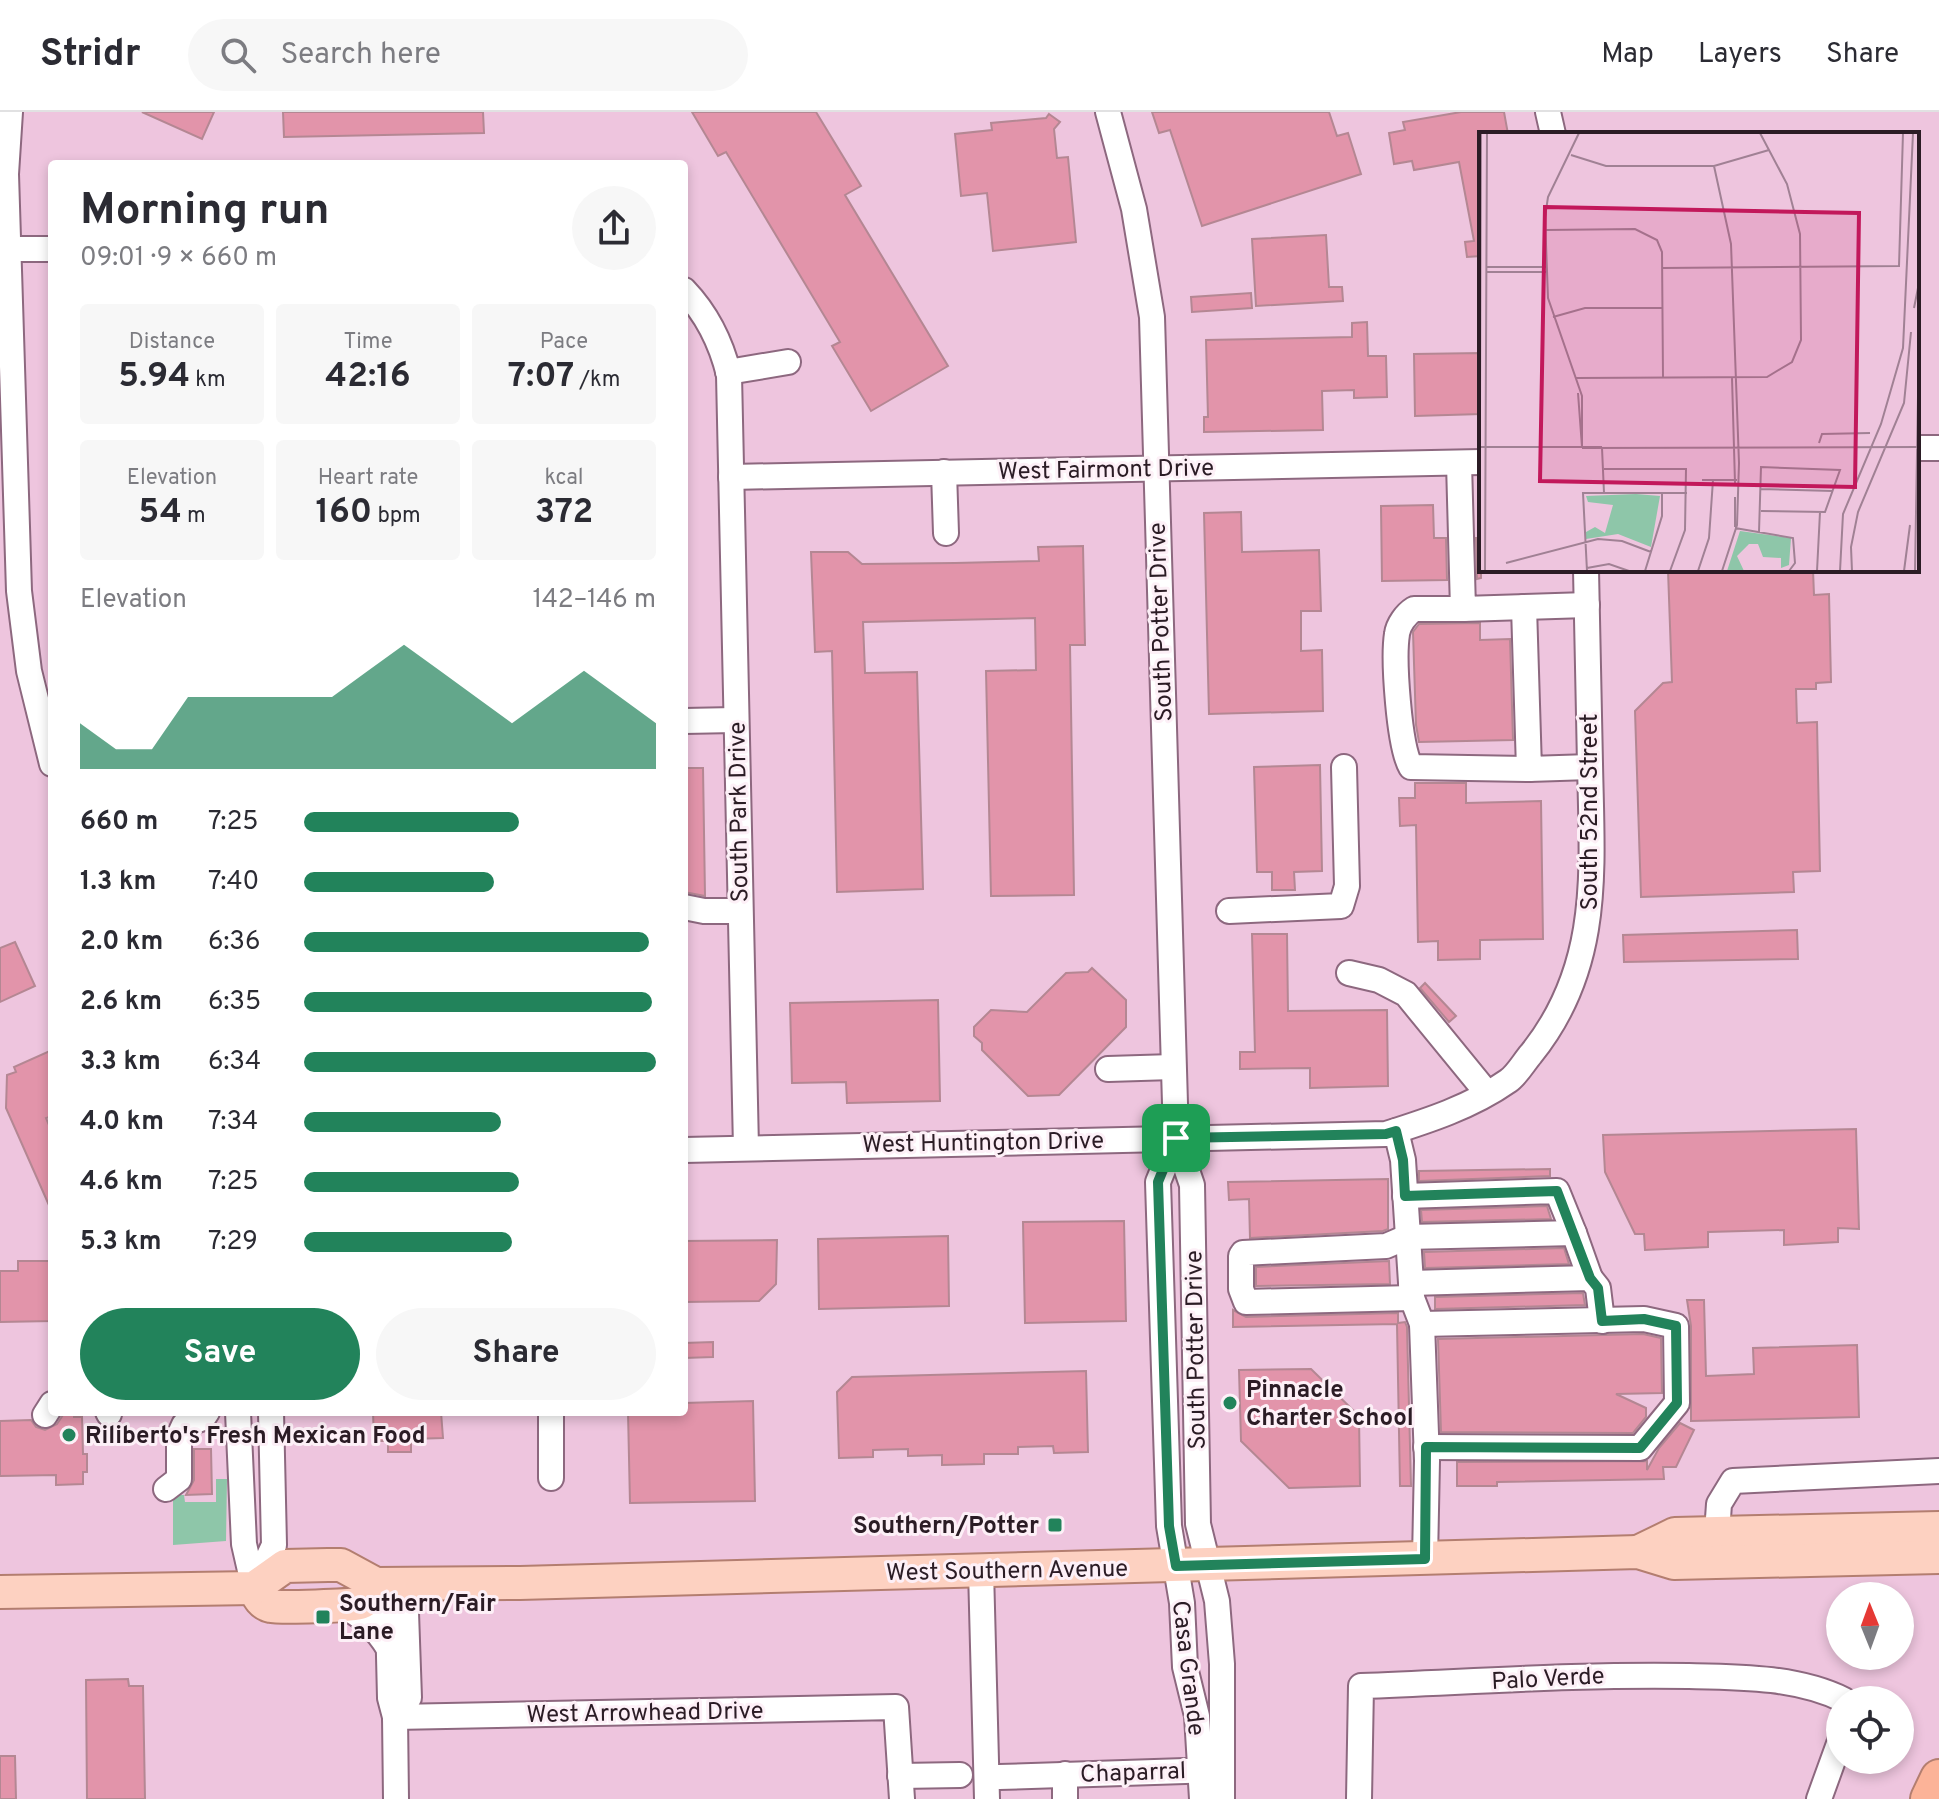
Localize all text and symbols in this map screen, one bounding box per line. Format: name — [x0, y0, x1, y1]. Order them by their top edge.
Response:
search box — [188, 19, 748, 91]
text: Stridr — [40, 31, 140, 80]
icon: search — [216, 33, 260, 77]
text: Search here — [280, 37, 441, 74]
text: Map — [1601, 37, 1654, 73]
text: Layers — [1698, 37, 1782, 73]
text: Share — [1826, 37, 1899, 73]
inset map — [1479, 132, 1919, 572]
text: Morning run — [80, 184, 330, 240]
button: share — [572, 186, 656, 270]
text: 09:01 · 9 × 660 m — [80, 242, 277, 275]
text: Distance — [129, 329, 215, 356]
text: Time — [343, 329, 393, 356]
text: Pace — [540, 329, 588, 356]
text: 5.94 — [118, 356, 190, 399]
text: 42:16 — [325, 356, 411, 399]
text: 7:07 — [508, 356, 574, 399]
text: km — [190, 367, 226, 394]
text: /km — [574, 367, 620, 394]
street label: West Fairmont Drive — [998, 454, 1214, 488]
text: Elevation — [127, 465, 217, 492]
text: Heart rate — [318, 465, 418, 492]
text: kcal — [544, 465, 584, 492]
text: 54 — [138, 492, 182, 535]
text: 160 — [315, 492, 372, 535]
text: 372 — [535, 492, 593, 535]
text: m — [182, 503, 206, 530]
text: bpm — [372, 503, 421, 530]
street label: South Potter Drive — [1144, 522, 1180, 722]
text: Elevation — [80, 584, 187, 617]
text: 142–146 m — [533, 584, 656, 617]
street label: South 52nd Street — [1576, 713, 1606, 911]
street label: South Park Drive — [723, 721, 757, 903]
text: 660 m — [80, 806, 158, 839]
text: 7:25 — [208, 806, 258, 839]
text: 1.3 km — [80, 866, 156, 899]
text: 7:40 — [208, 866, 259, 899]
text: 2.0 km — [80, 926, 163, 959]
text: 6:36 — [208, 926, 261, 959]
text: 2.6 km — [80, 986, 162, 1019]
text: 6:35 — [208, 986, 261, 1019]
text: 3.3 km — [80, 1046, 161, 1079]
text: 6:34 — [208, 1046, 261, 1079]
pin — [1142, 1104, 1210, 1172]
text: 4.0 km — [80, 1106, 164, 1139]
text: 7:34 — [208, 1106, 258, 1139]
icon: arrive — [1154, 1116, 1198, 1160]
street label: West Huntington Drive — [862, 1127, 1104, 1161]
text: 4.6 km — [80, 1166, 163, 1199]
text: 7:25 — [208, 1166, 258, 1199]
text: 5.3 km — [80, 1226, 162, 1259]
text: 7:29 — [208, 1226, 258, 1259]
street label: South Potter Drive — [1180, 1250, 1214, 1450]
button: Save — [80, 1308, 360, 1400]
button: Share — [376, 1308, 656, 1400]
place label: Pinnacle Charter School — [1246, 1376, 1414, 1434]
marker: Pinnacle Charter School — [1221, 1394, 1239, 1412]
place label: Riliberto's Fresh Mexican Food — [85, 1422, 426, 1452]
marker: Riliberto's Fresh Mexican Food — [60, 1426, 78, 1444]
place label: Southern/Potter — [853, 1512, 1039, 1542]
marker: Southern/Potter — [1046, 1516, 1064, 1534]
street label: West Southern Avenue — [886, 1555, 1128, 1589]
north arrow — [1826, 1582, 1914, 1670]
map controls — [1826, 1582, 1914, 1774]
place label: Southern/Fair Lane — [339, 1590, 496, 1648]
street label: Casa Grande — [1164, 1599, 1210, 1738]
marker: Southern/Fair Lane — [314, 1608, 332, 1626]
street label: Palo Verde — [1491, 1662, 1605, 1698]
button: locate — [1826, 1686, 1914, 1774]
street label: West Arrowhead Drive — [526, 1697, 764, 1731]
street label: Chaparral — [1080, 1757, 1187, 1791]

